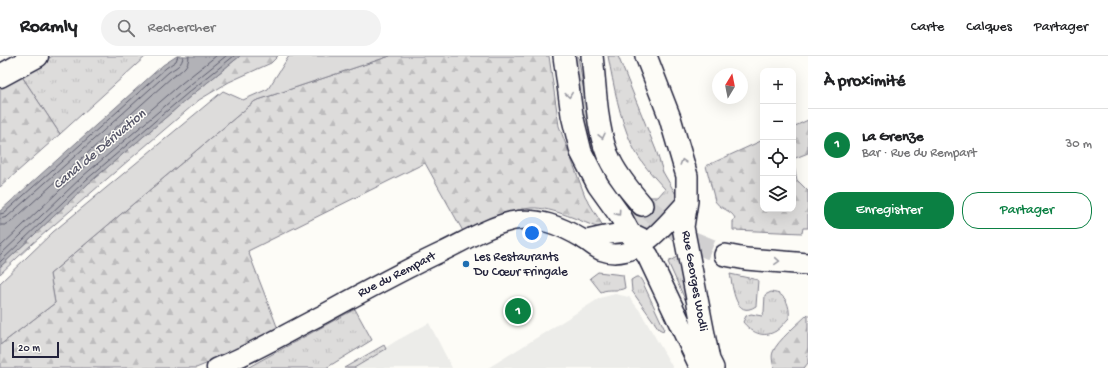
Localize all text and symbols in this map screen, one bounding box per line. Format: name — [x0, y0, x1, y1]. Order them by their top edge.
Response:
search box — [101, 10, 381, 46]
text: Roamly — [20, 16, 77, 39]
icon: search — [115, 17, 137, 39]
text: Rechercher — [147, 19, 215, 37]
text: Carte — [911, 19, 944, 36]
text: Calques — [966, 19, 1012, 36]
text: Partager — [1034, 19, 1088, 36]
north arrow — [712, 68, 748, 104]
map controls — [760, 68, 796, 212]
button: + — [760, 68, 796, 104]
text: À proximité — [824, 72, 905, 92]
one-way arrow — [564, 92, 573, 98]
button: − — [760, 104, 796, 140]
water label: Canal de Dérivation — [50, 106, 150, 194]
text: La Grenze — [862, 128, 923, 146]
one-way arrow — [598, 133, 606, 140]
text: 1 — [834, 137, 840, 152]
text: 30 m — [1066, 137, 1092, 152]
button: locate — [760, 140, 796, 176]
text: Bar · Rue du Rempart — [862, 146, 976, 161]
one-way arrow — [679, 159, 688, 166]
button: layers — [760, 176, 796, 212]
button: Enregistrer — [824, 192, 954, 229]
button: Partager — [962, 192, 1092, 229]
one-way arrow — [613, 209, 621, 216]
your location — [522, 223, 542, 243]
street label: Rue Georges Wodli — [678, 229, 710, 333]
street label: Rue du Rempart — [355, 248, 440, 301]
place label: Les Restaurants Du Cœur Fringale — [473, 250, 568, 280]
one-way arrow — [774, 257, 780, 266]
marker: Les Restaurants Du Cœur Fringale — [461, 259, 471, 269]
pin: 1 — [505, 296, 531, 326]
scale bar — [12, 340, 59, 359]
text: 20 m — [18, 343, 40, 355]

